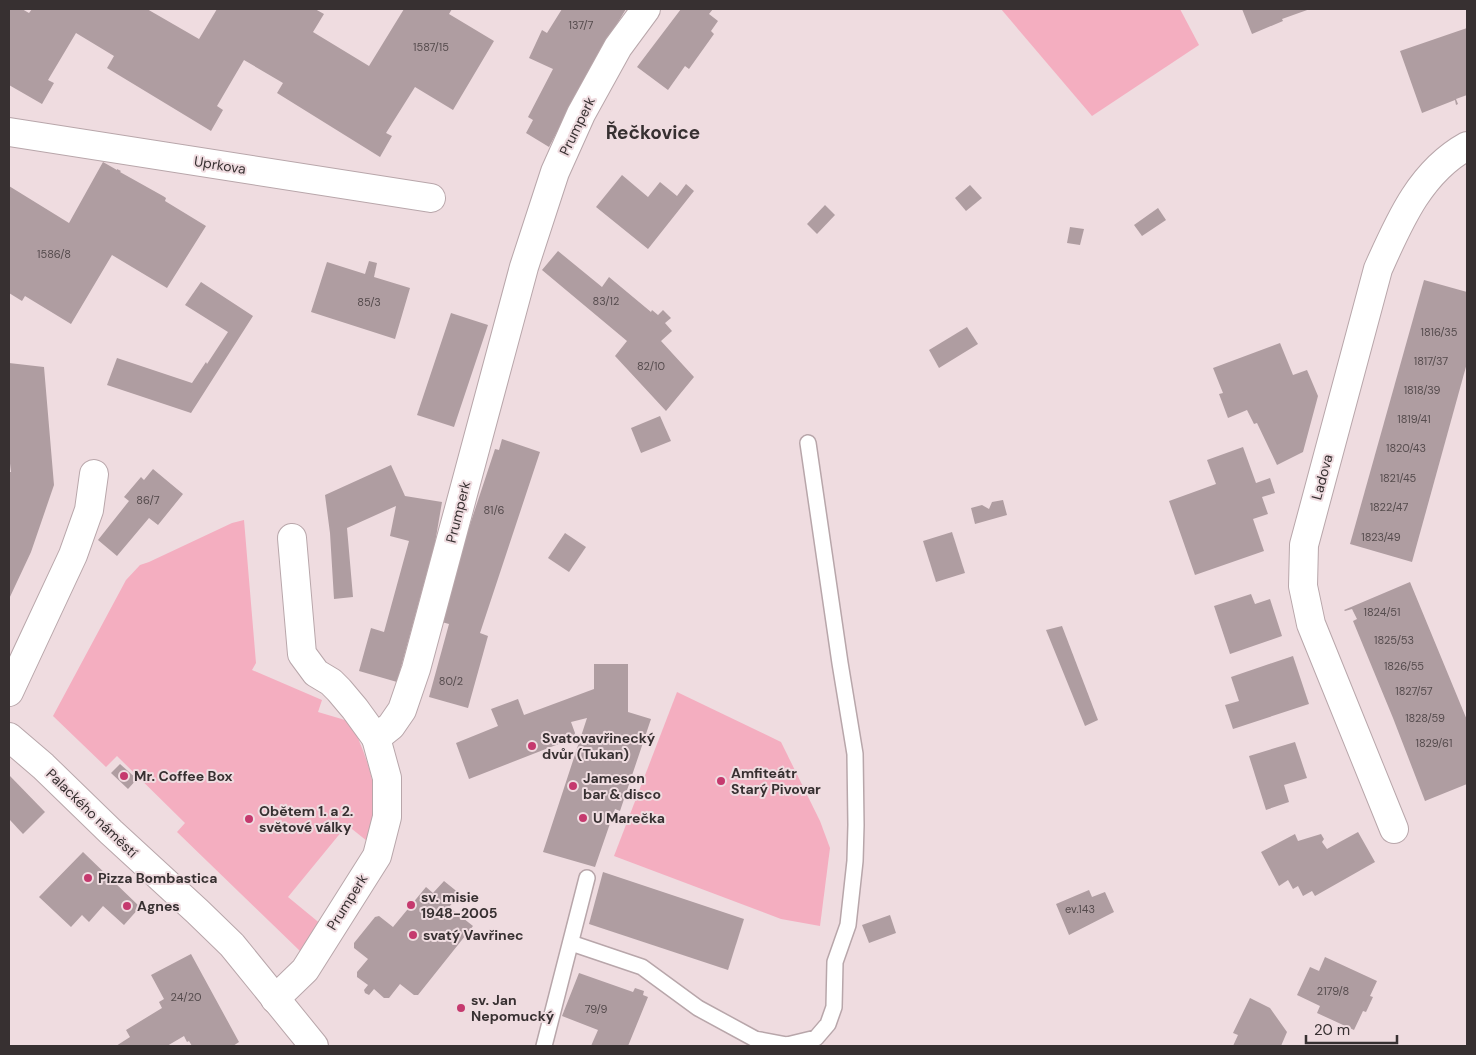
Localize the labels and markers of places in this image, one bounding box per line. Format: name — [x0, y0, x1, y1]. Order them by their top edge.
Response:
place label: Svatovavřinecký dvůr (Tukan) — [542, 729, 656, 763]
marker: Svatovavřinecký dvůr (Tukan) — [526, 740, 538, 752]
place label: Amfiteátr Starý Pivovar — [731, 764, 821, 798]
place label: Mr. Coffee Box — [134, 767, 233, 785]
place label: Jameson bar & disco — [583, 769, 661, 803]
marker: Mr. Coffee Box — [118, 770, 130, 782]
marker: Amfiteátr Starý Pivovar — [715, 775, 727, 787]
marker: Jameson bar & disco — [567, 780, 579, 792]
place label: Obětem 1. a 2. světové války — [259, 802, 353, 836]
place label: U Marečka — [593, 809, 665, 827]
marker: U Marečka — [577, 812, 589, 824]
marker: Obětem 1. a 2. světové války — [243, 813, 255, 825]
place label: Pizza Bombastica — [98, 869, 218, 887]
marker: Pizza Bombastica — [82, 872, 94, 884]
place label: sv. misie 1948-2005 — [421, 888, 497, 922]
place label: Agnes — [137, 897, 180, 915]
marker: sv. misie 1948-2005 — [405, 899, 417, 911]
marker: Agnes — [121, 900, 133, 912]
place label: svatý Vavřinec — [423, 926, 524, 944]
marker: svatý Vavřinec — [407, 929, 419, 941]
place label: sv. Jan Nepomucký — [471, 991, 555, 1025]
marker: sv. Jan Nepomucký — [455, 1002, 467, 1014]

